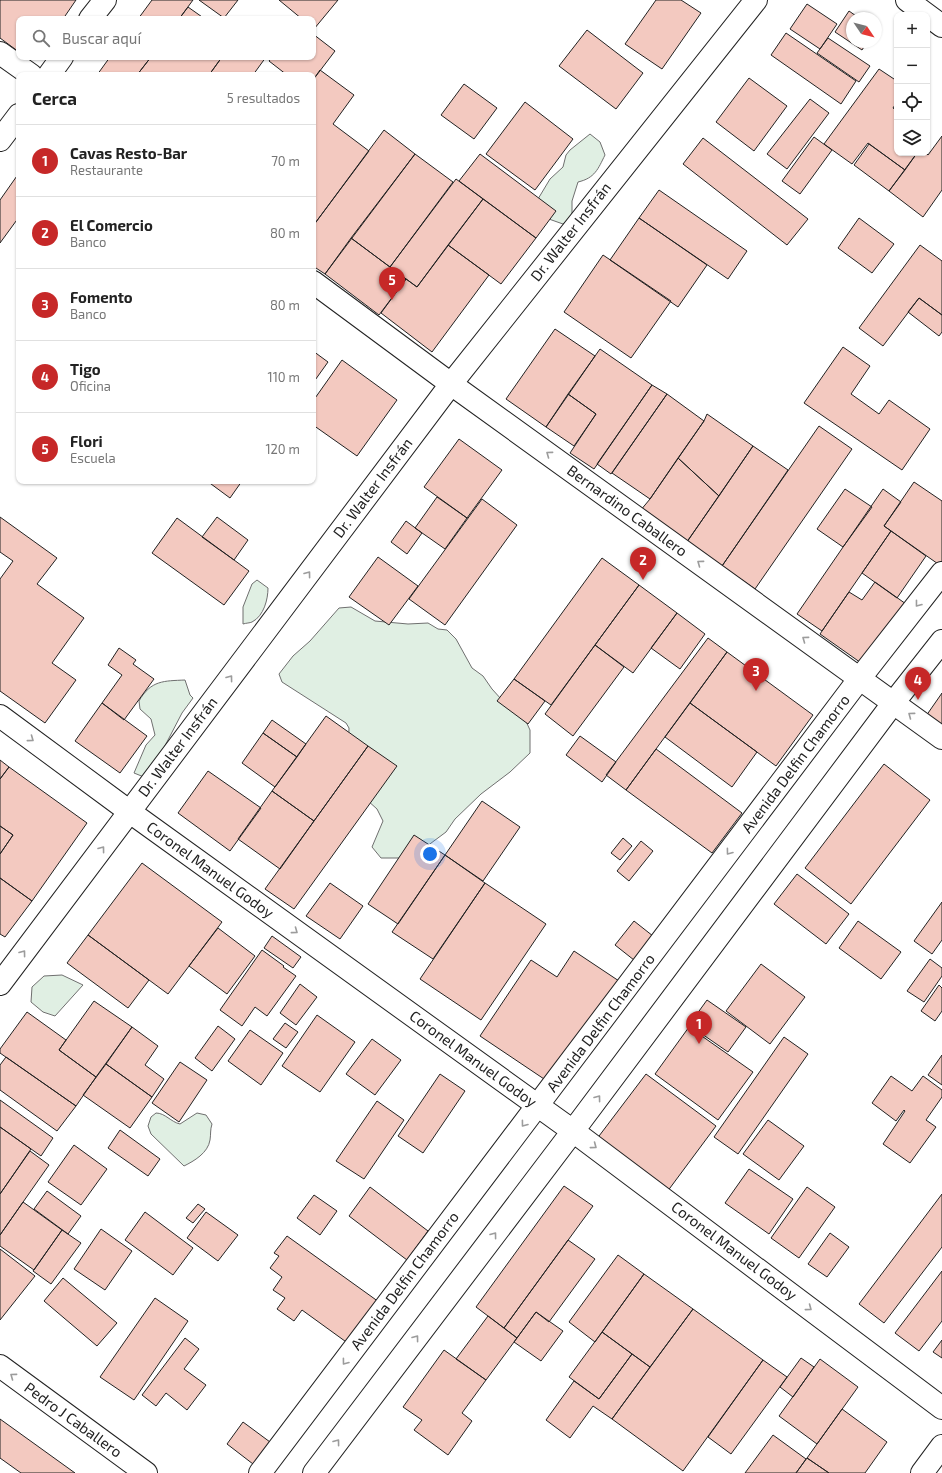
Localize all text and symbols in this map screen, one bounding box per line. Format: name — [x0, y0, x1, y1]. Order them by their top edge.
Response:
north arrow — [846, 12, 882, 48]
map controls — [894, 12, 930, 156]
button: + — [894, 12, 930, 48]
search box — [16, 16, 316, 60]
icon: search — [30, 27, 52, 49]
text: Buscar aquí — [62, 29, 141, 47]
button: − — [894, 48, 930, 84]
button: locate — [894, 84, 930, 120]
text: Cerca — [32, 88, 77, 108]
text: 5 resultados — [227, 90, 300, 106]
button: layers — [894, 120, 930, 156]
text: Cavas Resto-Bar — [70, 144, 187, 162]
text: 1 — [42, 153, 48, 169]
text: 70 m — [271, 153, 300, 169]
text: Restaurante — [70, 162, 143, 178]
street label: Dr. Walter Insfrán — [526, 179, 614, 284]
text: El Comercio — [70, 216, 153, 234]
text: 2 — [41, 225, 49, 241]
text: 80 m — [270, 225, 300, 241]
text: Banco — [70, 234, 106, 250]
pin: 5 — [379, 267, 405, 300]
text: Fomento — [70, 288, 133, 306]
text: 3 — [41, 297, 49, 313]
text: 80 m — [270, 297, 300, 313]
text: Banco — [70, 306, 106, 322]
text: Tigo — [70, 360, 101, 378]
text: 4 — [41, 369, 49, 385]
text: 110 m — [268, 369, 300, 385]
text: Oficina — [70, 378, 111, 394]
text: Flori — [70, 432, 103, 450]
street label: Dr. Walter Insfrán — [329, 434, 416, 541]
text: 5 — [41, 441, 49, 457]
text: 120 m — [265, 441, 300, 457]
text: Escuela — [70, 450, 116, 466]
one-way arrow — [546, 452, 553, 459]
street label: Bernardino Caballero — [564, 461, 691, 560]
pin: 2 — [630, 547, 656, 580]
one-way arrow — [697, 561, 704, 568]
one-way arrow — [303, 571, 311, 578]
one-way arrow — [916, 600, 923, 607]
one-way arrow — [803, 637, 810, 644]
pin: 3 — [743, 658, 769, 691]
pin: 4 — [905, 667, 931, 700]
one-way arrow — [225, 675, 233, 682]
street label: Avenida Delfin Chamorro — [737, 691, 853, 836]
street label: Dr. Walter Insfrán — [134, 693, 221, 800]
one-way arrow — [908, 713, 915, 720]
one-way arrow — [27, 734, 34, 741]
street label: Coronel Manuel Godoy — [144, 817, 278, 921]
your location — [420, 844, 440, 864]
one-way arrow — [97, 846, 104, 853]
one-way arrow — [727, 848, 734, 855]
one-way arrow — [291, 926, 298, 934]
one-way arrow — [19, 950, 26, 957]
street label: Avenida Delfin Chamorro — [542, 950, 658, 1095]
street label: Coronel Manuel Godoy — [407, 1006, 541, 1110]
pin: 1 — [686, 1011, 712, 1044]
one-way arrow — [593, 1095, 600, 1102]
one-way arrow — [522, 1119, 529, 1126]
one-way arrow — [589, 1141, 596, 1148]
street label: Coronel Manuel Godoy — [668, 1197, 801, 1303]
street label: Avenida Delfin Chamorro — [346, 1208, 462, 1353]
one-way arrow — [490, 1232, 497, 1239]
one-way arrow — [805, 1303, 812, 1310]
one-way arrow — [411, 1336, 418, 1343]
one-way arrow — [342, 1357, 349, 1364]
one-way arrow — [10, 1373, 17, 1381]
street label: Pedro J Caballero — [21, 1378, 126, 1461]
one-way arrow — [332, 1439, 340, 1446]

